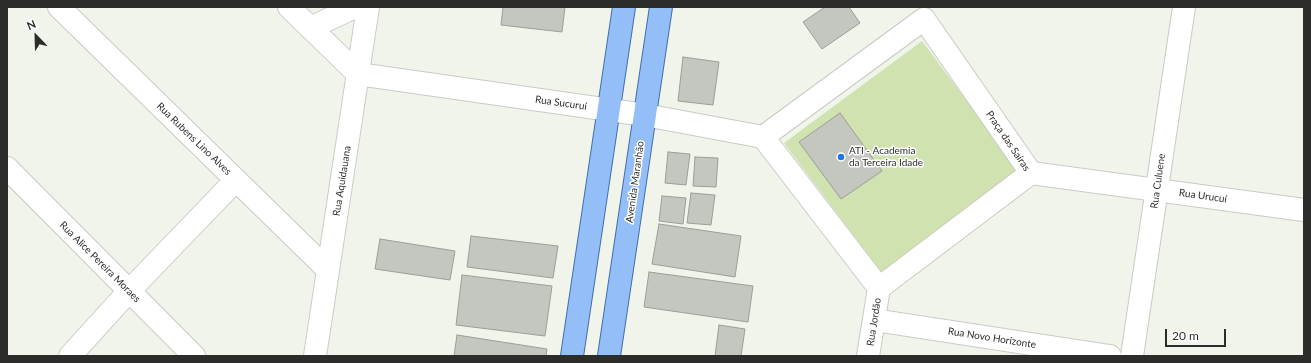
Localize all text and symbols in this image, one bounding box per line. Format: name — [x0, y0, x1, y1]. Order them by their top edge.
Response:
north arrow — [16, 16, 56, 56]
text: N — [25, 17, 38, 32]
street label: Rua Sucuruí — [534, 93, 588, 113]
street label: Rua Rubens Lino Alves — [154, 100, 234, 178]
street label: Praça das Saíras — [984, 109, 1032, 173]
street label: Avenida Maranhão — [623, 140, 647, 224]
street label: Rua Aquidauana — [331, 145, 353, 217]
place label: ATI - Academia da Terceira Idade — [849, 145, 923, 168]
marker: ATI - Academia da Terceira Idade — [836, 152, 846, 162]
street label: Rua Culuene — [1148, 153, 1168, 209]
street label: Rua Urucuí — [1178, 187, 1228, 205]
street label: Rua Alice Pereira Moraes — [57, 219, 143, 305]
street label: Rua Jordão — [864, 297, 884, 347]
scale bar — [1167, 321, 1228, 347]
street label: Rua Novo Horizonte — [947, 325, 1037, 351]
text: 20 m — [1172, 328, 1199, 343]

